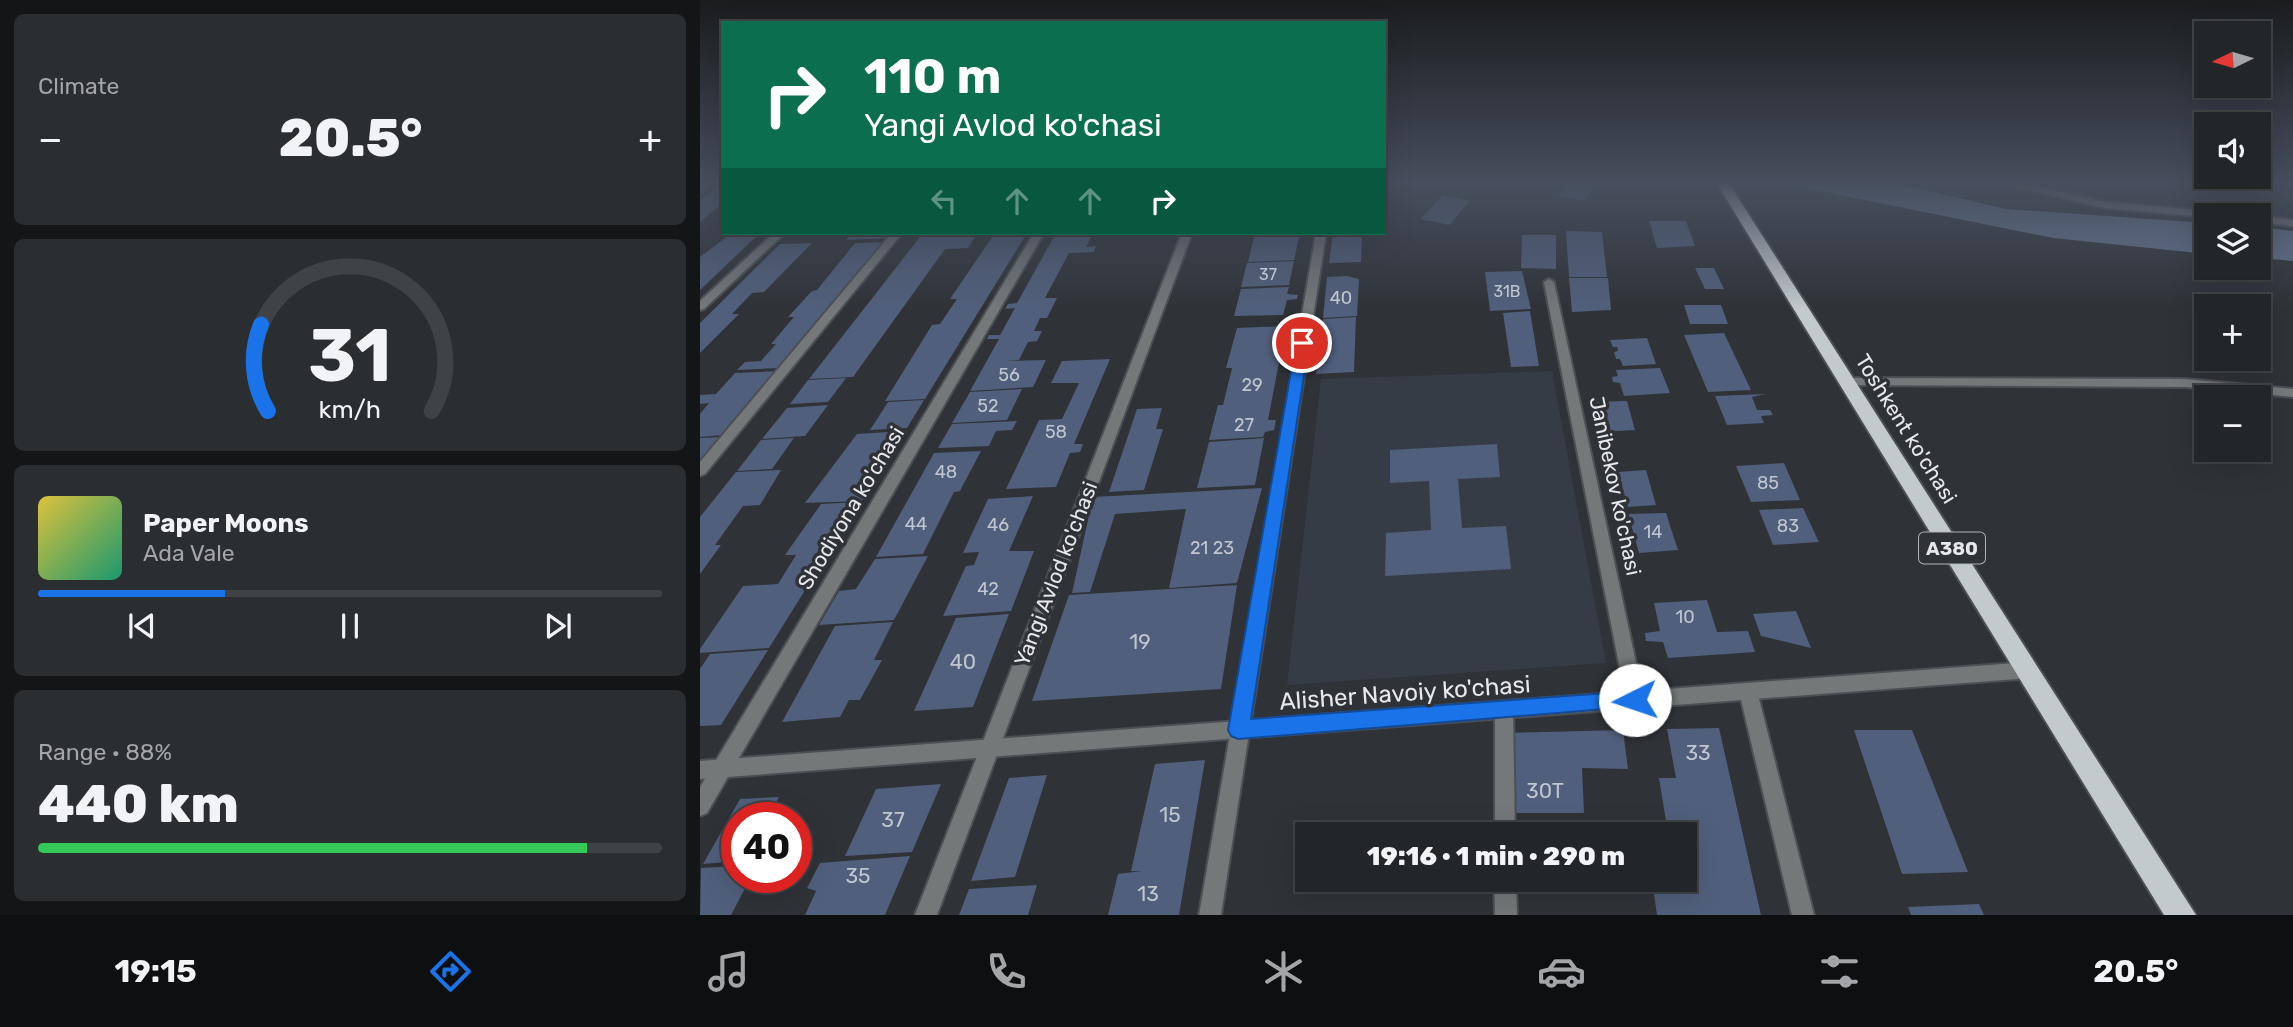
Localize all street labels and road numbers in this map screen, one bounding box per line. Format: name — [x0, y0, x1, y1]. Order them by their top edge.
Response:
street label: Toshkent ko'chasi — [1850, 350, 1962, 508]
street label: Janibekov ko'chasi — [1584, 394, 1647, 578]
street label: Shodiyona ko'chasi — [792, 422, 909, 594]
street label: Yangi Avlod ko'chasi — [1009, 478, 1102, 670]
road number: A380 — [1919, 533, 1985, 564]
street label: Alisher Navoiy ko'chasi — [1279, 670, 1531, 716]

